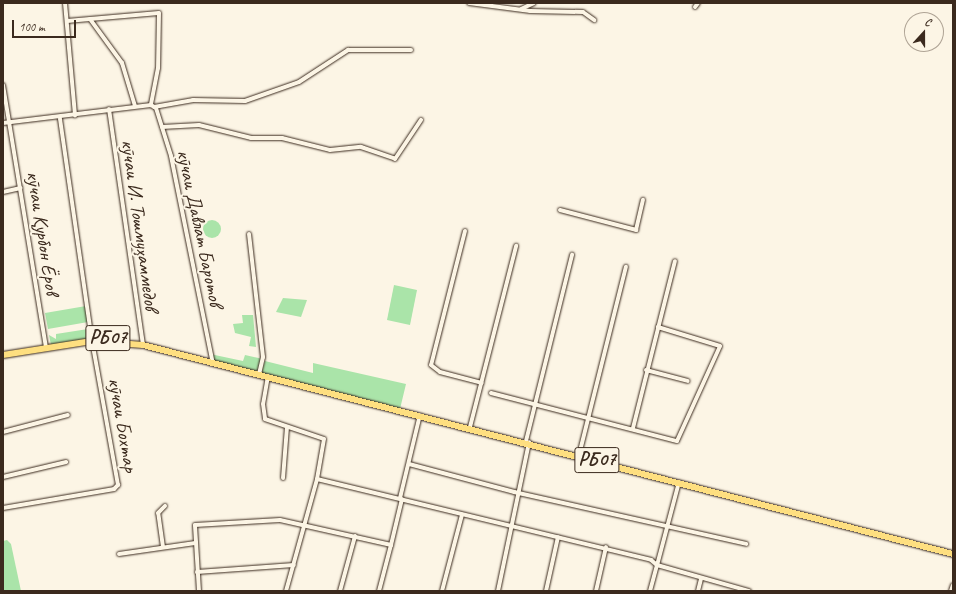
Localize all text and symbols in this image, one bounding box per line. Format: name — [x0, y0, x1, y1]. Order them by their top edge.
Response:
scale bar — [14, 12, 78, 38]
north arrow — [904, 12, 944, 52]
text: С — [923, 14, 933, 29]
text: 100 m — [19, 19, 45, 35]
street label: кӯчаи И. Тошмуҳаммедов — [116, 138, 164, 312]
street label: кӯчаи Давлат Баротов — [171, 146, 229, 310]
street label: кӯчаи Қурбон Ёров — [21, 169, 65, 297]
road number: РБ07 — [85, 321, 131, 355]
street label: кӯчаи Бохтар — [103, 376, 143, 474]
road number: РБ07 — [574, 443, 620, 477]

